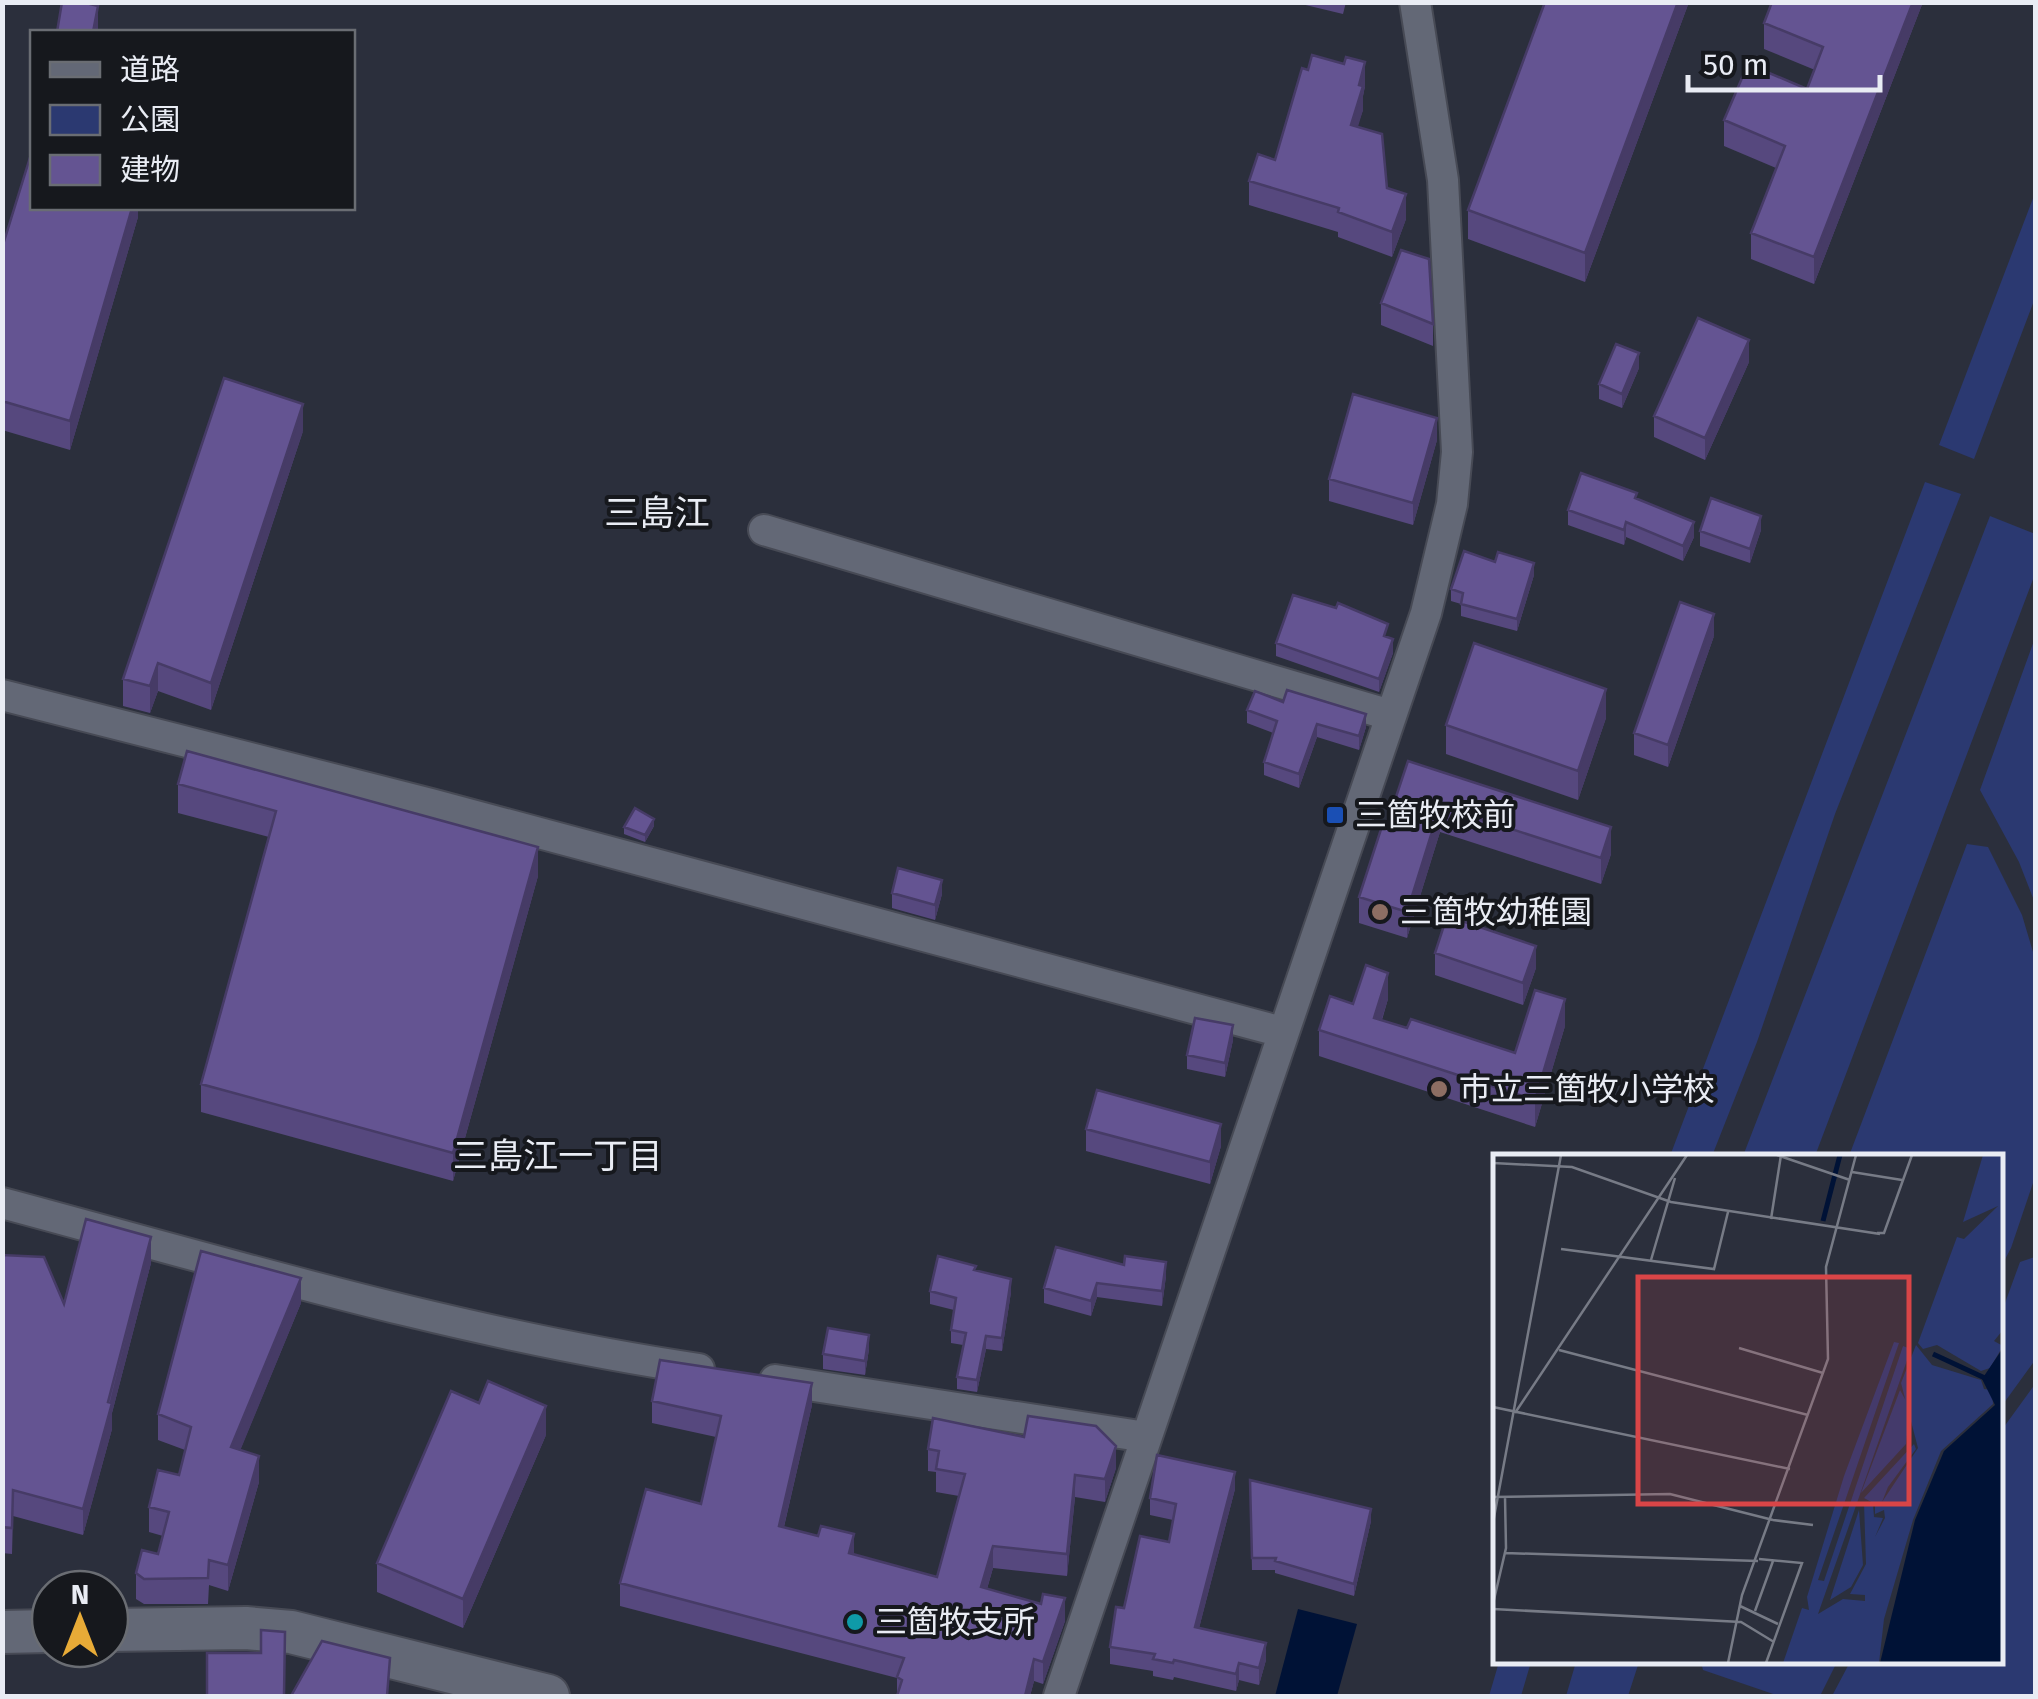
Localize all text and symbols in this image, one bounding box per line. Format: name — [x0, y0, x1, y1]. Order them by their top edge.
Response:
legend — [30, 30, 355, 210]
scale bar — [1688, 30, 1880, 92]
text: 50 m — [1703, 47, 1768, 83]
text: 道路 — [120, 52, 180, 88]
text: 公園 — [120, 102, 180, 138]
text: 建物 — [120, 152, 180, 188]
district label: 三島江 — [604, 492, 710, 534]
place label: 三箇牧校前 — [1355, 796, 1515, 834]
marker: 三箇牧校前 — [1324, 804, 1346, 826]
place label: 三箇牧幼稚園 — [1400, 893, 1592, 931]
marker: 三箇牧幼稚園 — [1369, 901, 1391, 923]
place label: 市立三箇牧小学校 — [1459, 1070, 1715, 1108]
marker: 市立三箇牧小学校 — [1428, 1078, 1450, 1100]
district label: 三島江一丁目 — [453, 1135, 663, 1177]
inset map — [1493, 1154, 2003, 1664]
north arrow — [30, 1569, 130, 1669]
text: N — [71, 1578, 89, 1611]
place label: 三箇牧支所 — [875, 1603, 1035, 1641]
marker: 三箇牧支所 — [844, 1611, 866, 1633]

